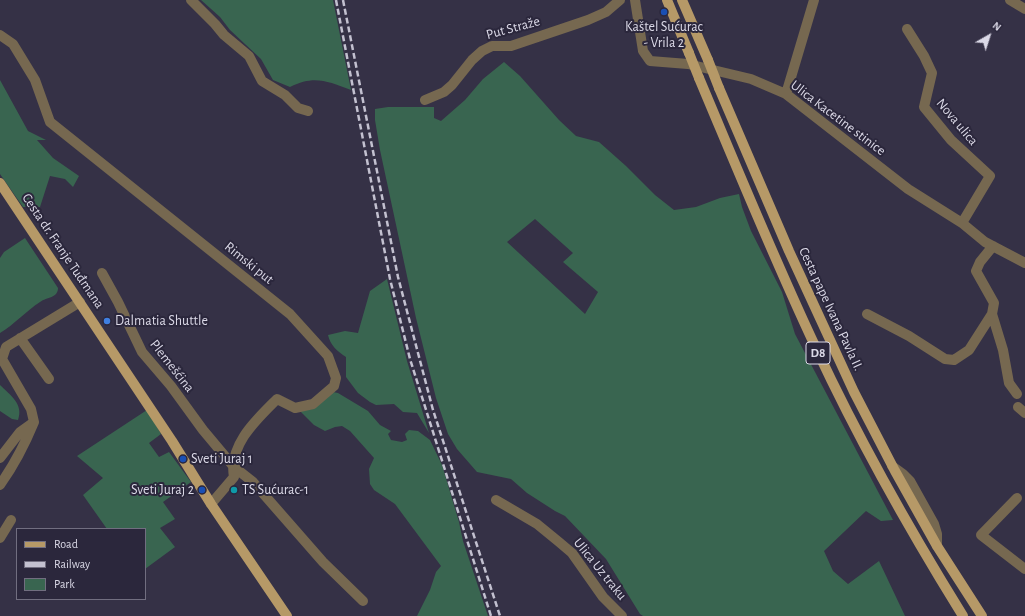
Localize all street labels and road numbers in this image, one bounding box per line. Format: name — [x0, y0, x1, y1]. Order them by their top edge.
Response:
street label: Put Straže — [484, 13, 542, 43]
street label: Ulica Kacetine stinice — [787, 77, 889, 159]
street label: Nova ulica — [933, 95, 981, 149]
street label: Cesta dr. Franje Tuđmana — [18, 190, 108, 312]
street label: Rimski put — [221, 238, 277, 288]
street label: Cesta pape Ivana Pavla II. — [795, 245, 867, 373]
street label: Plemešćina — [146, 336, 198, 396]
road number: D8 — [806, 342, 830, 364]
street label: Ulica Uz traku — [570, 534, 630, 604]

